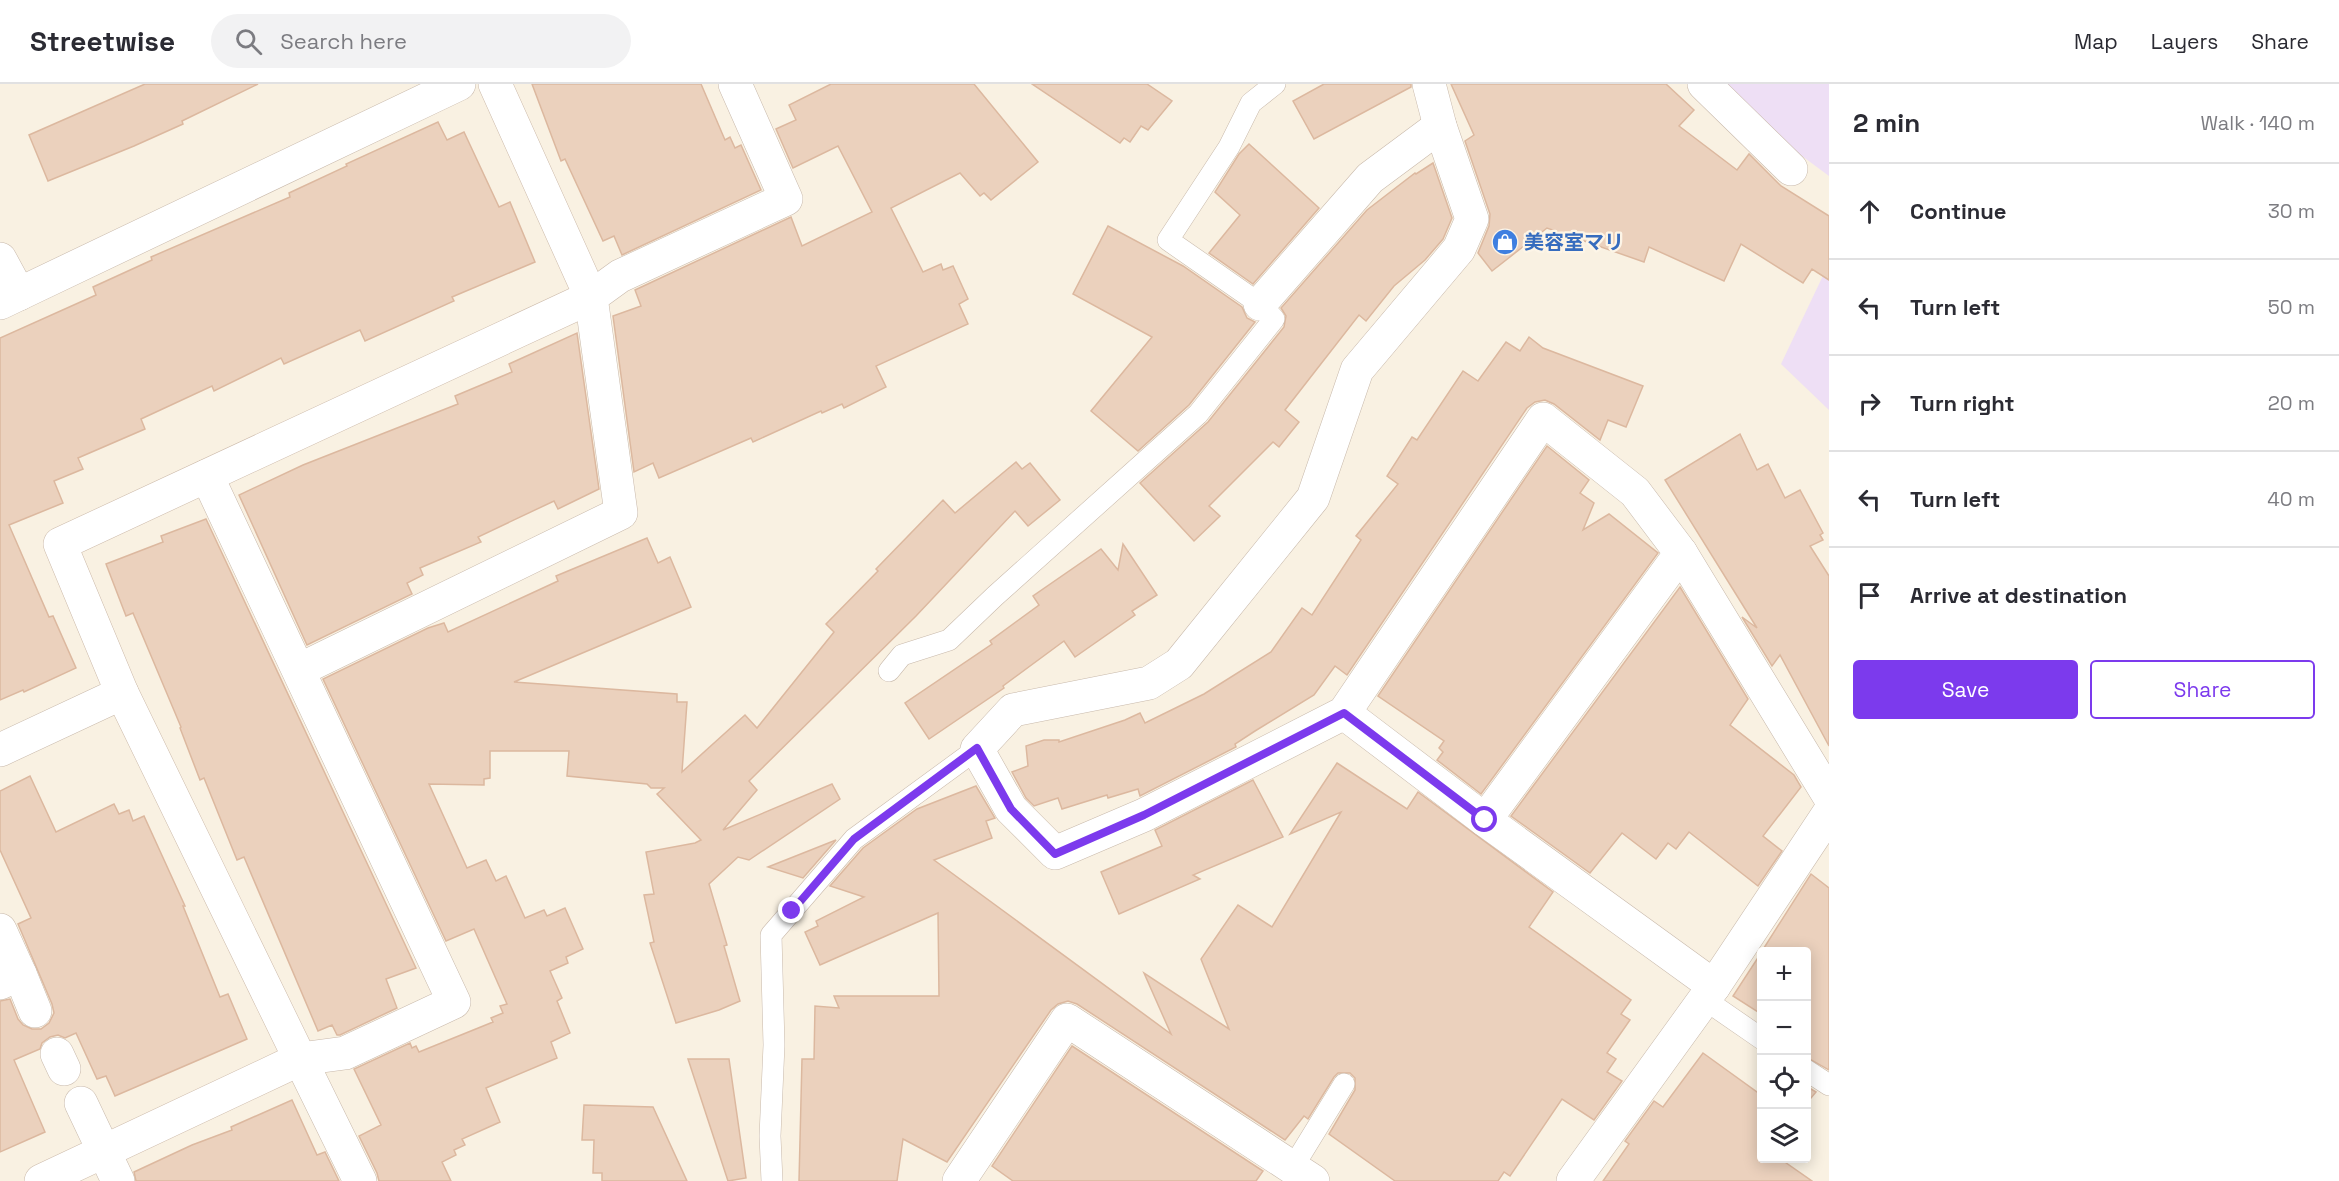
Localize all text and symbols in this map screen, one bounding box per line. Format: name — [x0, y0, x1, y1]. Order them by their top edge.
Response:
search box — [211, 14, 631, 68]
text: Streetwise — [30, 23, 175, 59]
icon: search — [232, 25, 265, 58]
text: Search here — [280, 27, 407, 55]
text: Map — [2074, 28, 2118, 55]
text: Layers — [2151, 28, 2218, 55]
text: Share — [2251, 28, 2309, 55]
text: 2 min — [1853, 106, 1920, 140]
text: Walk · 140 m — [2201, 110, 2315, 136]
icon: ahead — [1853, 195, 1886, 228]
text: Continue — [1910, 197, 2006, 225]
text: 30 m — [2268, 198, 2315, 224]
shop icon: 美容室マリ — [1490, 227, 1520, 257]
place label: 美容室マリ — [1524, 229, 1624, 255]
icon: left — [1853, 291, 1886, 324]
text: Turn left — [1910, 293, 2000, 321]
text: 50 m — [2268, 294, 2315, 320]
icon: right — [1853, 387, 1886, 420]
text: Turn right — [1910, 389, 2015, 417]
text: 20 m — [2268, 390, 2315, 416]
icon: left — [1853, 483, 1886, 516]
text: Turn left — [1910, 485, 2000, 513]
text: 40 m — [2267, 486, 2315, 512]
icon: arrive — [1853, 579, 1886, 612]
text: Arrive at destination — [1910, 581, 2127, 609]
button: Save — [1853, 660, 2078, 719]
button: Share — [2090, 660, 2315, 719]
route start — [1471, 806, 1497, 832]
route end — [778, 897, 804, 923]
map controls — [1757, 947, 1811, 1163]
button: + — [1757, 947, 1811, 1001]
button: − — [1757, 1001, 1811, 1055]
button: locate — [1757, 1055, 1811, 1109]
button: layers — [1757, 1109, 1811, 1163]

